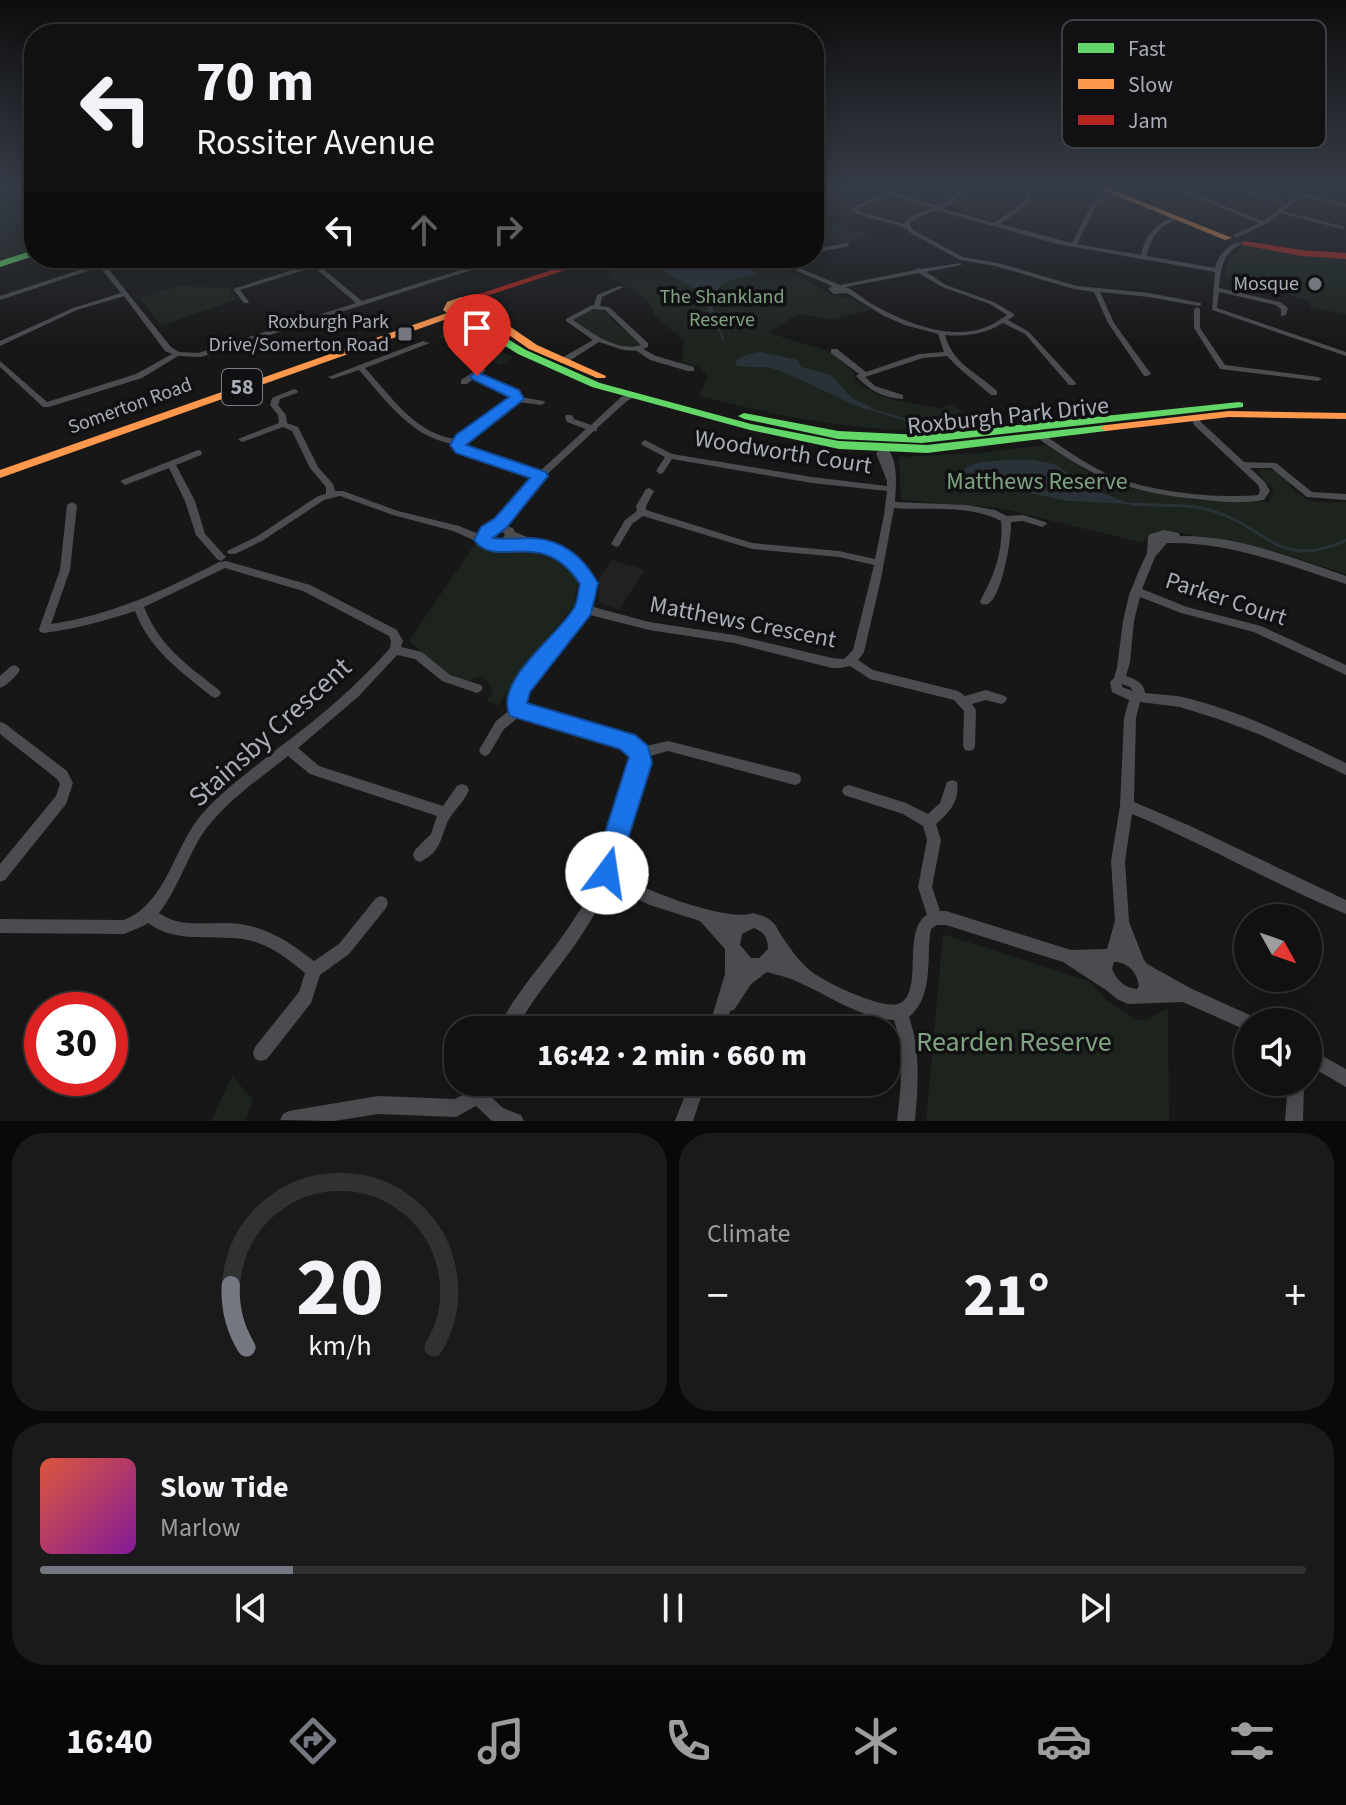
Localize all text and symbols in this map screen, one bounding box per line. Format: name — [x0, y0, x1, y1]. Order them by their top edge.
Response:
legend — [1062, 20, 1326, 148]
text: Fast — [1128, 33, 1166, 65]
text: 70 m — [196, 43, 314, 122]
icon: left — [64, 56, 168, 160]
text: Slow — [1128, 69, 1173, 101]
text: Jam — [1128, 105, 1168, 137]
text: Rossiter Avenue — [196, 117, 435, 168]
icon: left — [318, 208, 362, 252]
icon: ahead — [402, 208, 446, 252]
icon: right — [486, 208, 530, 252]
place label: Mosque — [1233, 270, 1299, 298]
marker: Mosque — [1306, 275, 1324, 293]
park label: The Shankland Reserve — [659, 283, 785, 334]
pin — [443, 294, 511, 376]
icon: arrive — [455, 306, 499, 350]
place label: Roxburgh Park Drive/Somerton Road — [209, 308, 389, 359]
marker: Roxburgh Park Drive/Somerton Road — [396, 325, 414, 343]
road number: 58 — [222, 369, 262, 405]
street label: Somerton Road — [64, 371, 196, 441]
street label: Roxburgh Park Drive — [905, 388, 1111, 444]
street label: Woodworth Court — [692, 421, 874, 483]
park label: Matthews Reserve — [946, 464, 1128, 499]
street label: Parker Court — [1161, 563, 1291, 635]
street label: Matthews Crescent — [647, 587, 839, 657]
street label: Stainsby Crescent — [180, 647, 361, 816]
position arrow — [565, 831, 649, 915]
north arrow — [1234, 904, 1322, 992]
map controls — [1234, 904, 1322, 1096]
speed limit sign: 30 — [24, 992, 128, 1096]
button: sound — [1234, 1008, 1322, 1096]
park label: Rearden Reserve — [916, 1022, 1112, 1062]
text: 16:42 · 2 min · 660 m — [537, 1034, 807, 1077]
text: Climate — [707, 1215, 791, 1252]
text: 20 — [296, 1229, 383, 1347]
text: 21° — [963, 1254, 1050, 1339]
text: − — [707, 1265, 729, 1328]
text: + — [1284, 1265, 1306, 1328]
text: km/h — [308, 1326, 371, 1366]
text: Slow Tide — [160, 1466, 289, 1509]
text: Marlow — [160, 1509, 240, 1546]
icon: previous — [229, 1586, 273, 1630]
icon: pause — [651, 1586, 695, 1630]
icon: next — [1073, 1586, 1117, 1630]
icon: directions — [285, 1713, 341, 1769]
icon: music — [473, 1713, 529, 1769]
icon: phone — [660, 1713, 716, 1769]
icon: climate — [848, 1713, 904, 1769]
icon: car — [1036, 1713, 1092, 1769]
icon: filters — [1224, 1713, 1280, 1769]
text: 16:40 — [66, 1716, 153, 1767]

